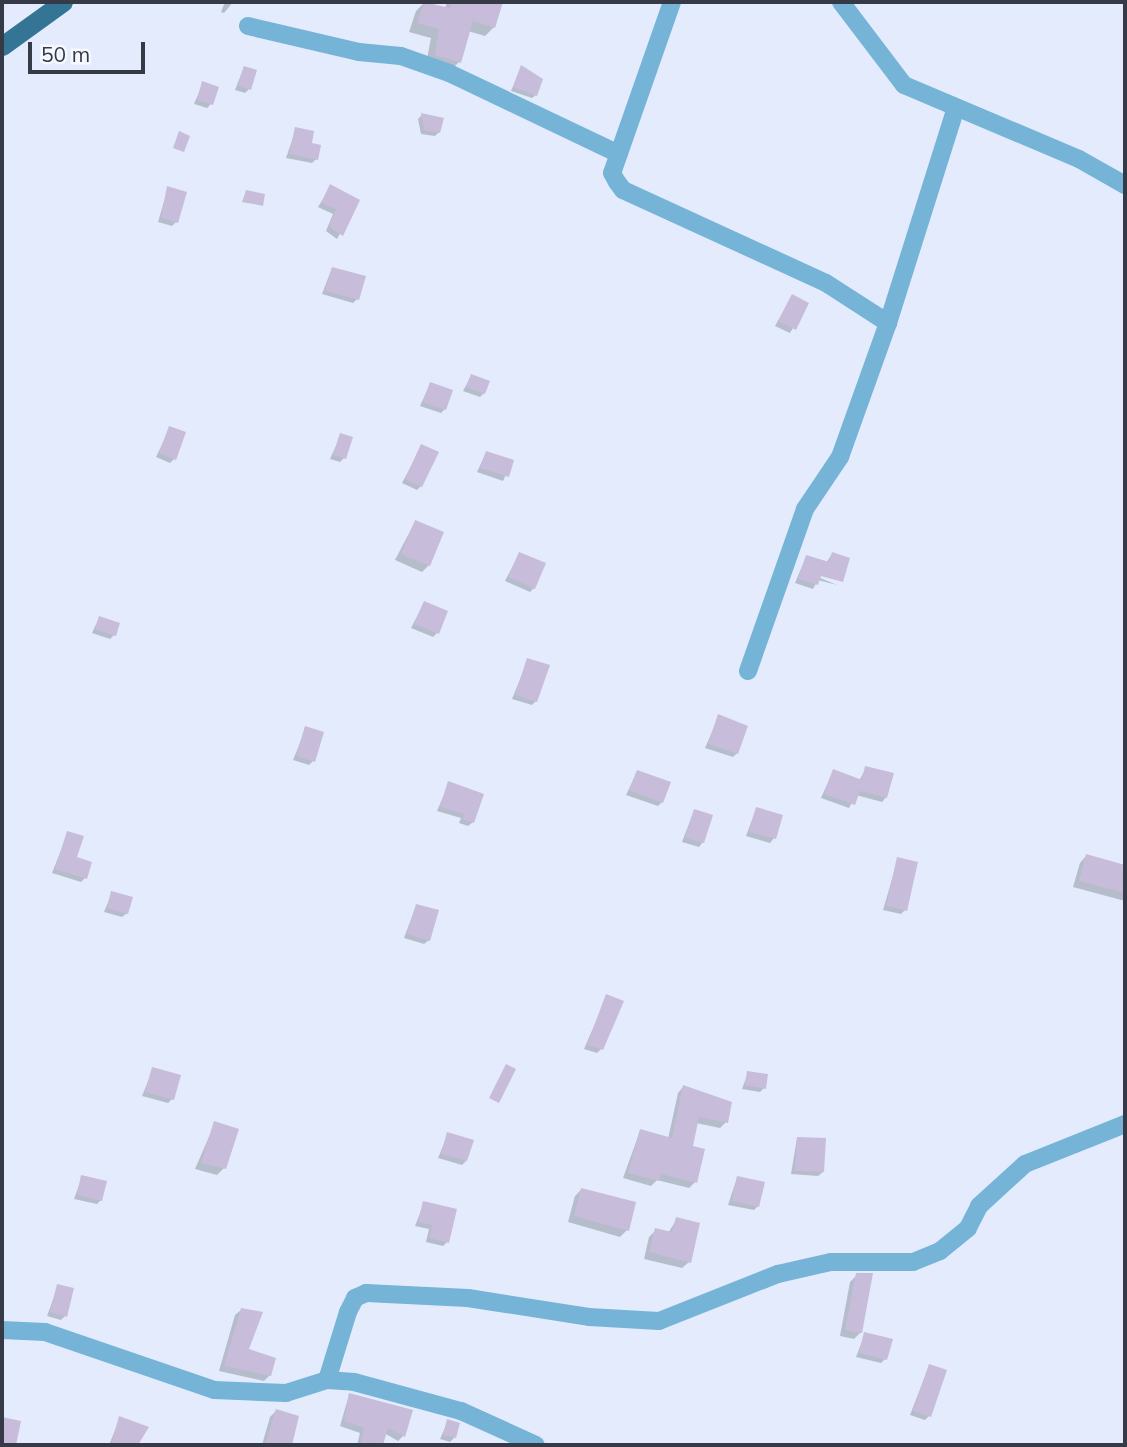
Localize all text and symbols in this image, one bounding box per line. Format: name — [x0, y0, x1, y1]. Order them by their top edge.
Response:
scale bar — [32, 28, 149, 72]
text: 50 m — [41, 41, 90, 67]

